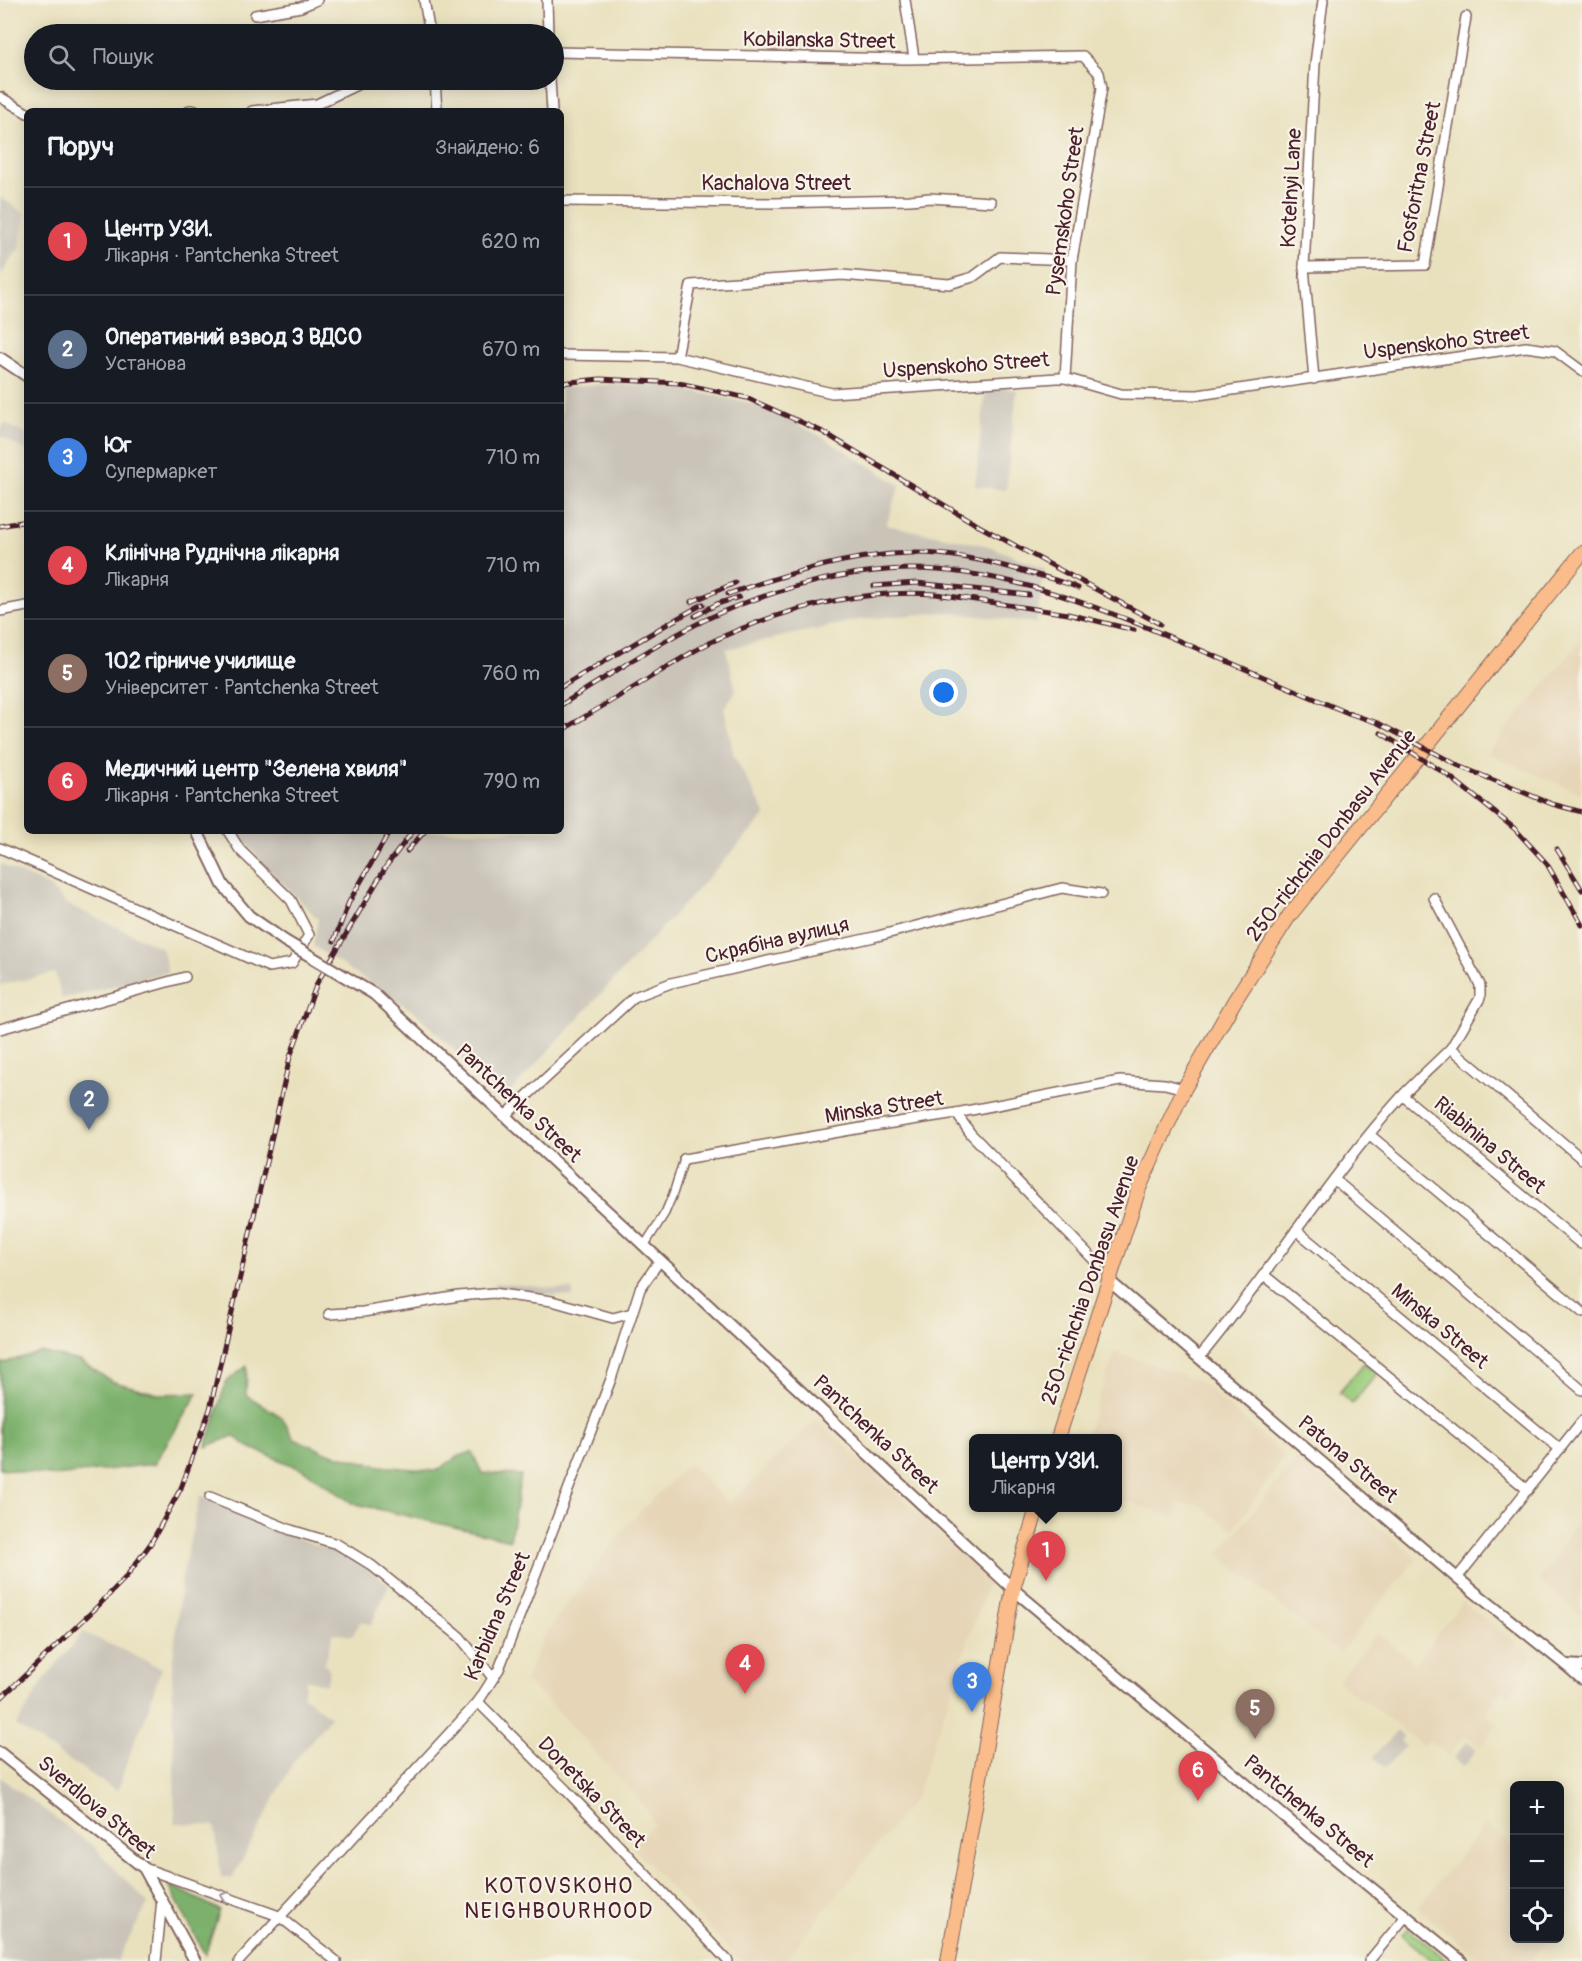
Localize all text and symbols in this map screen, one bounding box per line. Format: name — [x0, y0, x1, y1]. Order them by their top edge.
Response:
search box — [24, 24, 564, 90]
street label: Kobilanska Street — [742, 26, 896, 55]
icon: search — [45, 41, 78, 74]
text: Пошук — [93, 43, 154, 71]
street label: Fosforitna Street — [1392, 99, 1448, 255]
street label: Pysemskoho Street — [1040, 124, 1091, 297]
street label: Kotelnyi Lane — [1275, 127, 1308, 249]
text: Поруч — [48, 131, 114, 163]
text: Знайдено: 6 — [435, 135, 540, 160]
street label: Kachalova Street — [701, 170, 851, 197]
text: Центр УЗИ. — [105, 215, 213, 243]
text: 1 — [64, 229, 71, 254]
text: 620 m — [481, 229, 540, 254]
text: Лікарня · Pantchenka Street — [105, 243, 339, 268]
street label: Uspenskoho Street — [1362, 319, 1531, 366]
text: Оперативний взвод 3 ВДСО — [105, 323, 362, 351]
text: 2 — [62, 337, 73, 362]
text: 670 m — [482, 337, 540, 362]
street label: Uspenskoho Street — [882, 346, 1051, 385]
text: Установа — [105, 351, 186, 376]
text: Юг — [105, 431, 131, 459]
text: 3 — [62, 445, 73, 470]
text: 710 m — [486, 445, 540, 470]
text: Супермаркет — [105, 459, 217, 484]
text: Клінічна Руднічна лікарня — [105, 539, 339, 567]
text: 4 — [62, 553, 73, 578]
text: 710 m — [486, 553, 540, 578]
text: Лікарня — [105, 567, 169, 592]
text: 102 гірниче училище — [105, 647, 295, 675]
text: 5 — [62, 661, 73, 686]
text: 760 m — [482, 661, 540, 686]
text: Університет · Pantchenka Street — [105, 675, 378, 700]
your location — [929, 678, 958, 707]
street label: 250-richchia Donbasu Avenue — [1240, 723, 1423, 947]
text: Медичний центр "Зелена хвиля" — [105, 755, 408, 783]
text: 6 — [62, 769, 73, 794]
text: 790 m — [483, 769, 540, 794]
text: Лікарня · Pantchenka Street — [105, 783, 339, 808]
street label: Скрябіна вулиця — [703, 911, 852, 970]
street label: Pantchenka Street — [450, 1038, 588, 1169]
pin: 2 — [70, 1080, 109, 1130]
street label: Minska Street — [823, 1085, 946, 1130]
street label: Riabinina Street — [1428, 1091, 1552, 1200]
street label: 250-richchia Donbasu Avenue — [1035, 1151, 1146, 1408]
street label: Minska Street — [1385, 1278, 1495, 1375]
street label: Pantchenka Street — [807, 1369, 945, 1500]
street label: Patona Street — [1292, 1410, 1404, 1509]
popup — [969, 1434, 1122, 1512]
text: Центр УЗИ. — [991, 1447, 1100, 1475]
text: Лікарня — [991, 1475, 1055, 1500]
pin: 1 — [1026, 1532, 1066, 1581]
street label: Karbidna Street — [458, 1547, 537, 1685]
pin: 4 — [726, 1644, 764, 1694]
pin: 3 — [952, 1662, 992, 1712]
pin: 5 — [1236, 1690, 1274, 1739]
street label: Donetska Street — [532, 1731, 652, 1854]
street label: Pantchenka Street — [1238, 1749, 1380, 1874]
street label: Sverdlova Street — [32, 1750, 162, 1865]
pin: 6 — [1178, 1752, 1218, 1801]
map controls — [1510, 1781, 1564, 1943]
button: + — [1510, 1781, 1564, 1835]
button: − — [1510, 1835, 1564, 1889]
district label: KOTOVSKOHO NEIGHBOURHOOD — [464, 1872, 654, 1925]
button: locate — [1510, 1889, 1564, 1943]
one-way arrow — [219, 1891, 230, 1904]

